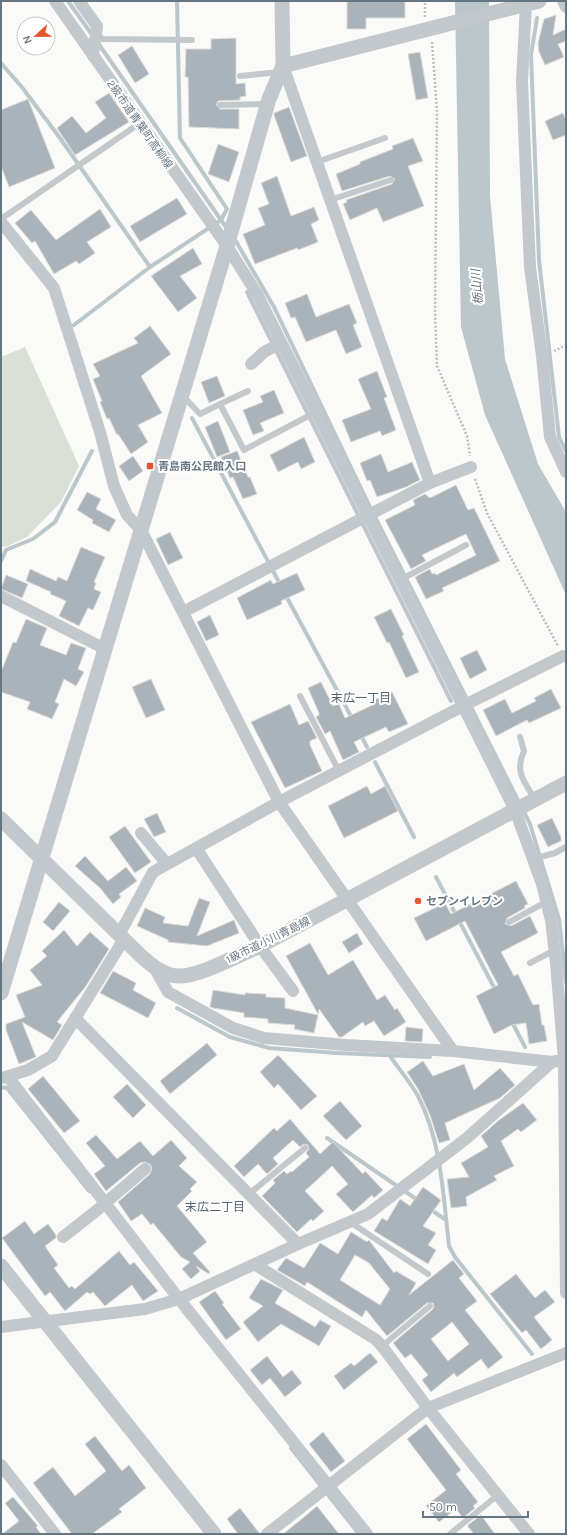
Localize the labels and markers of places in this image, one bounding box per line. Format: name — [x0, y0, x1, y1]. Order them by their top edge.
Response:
place label: 青島南公民館入口 — [158, 460, 246, 473]
marker: 青島南公民館入口 — [145, 461, 155, 471]
place label: セブンイレブン — [426, 895, 503, 908]
marker: セブンイレブン — [413, 896, 423, 906]

